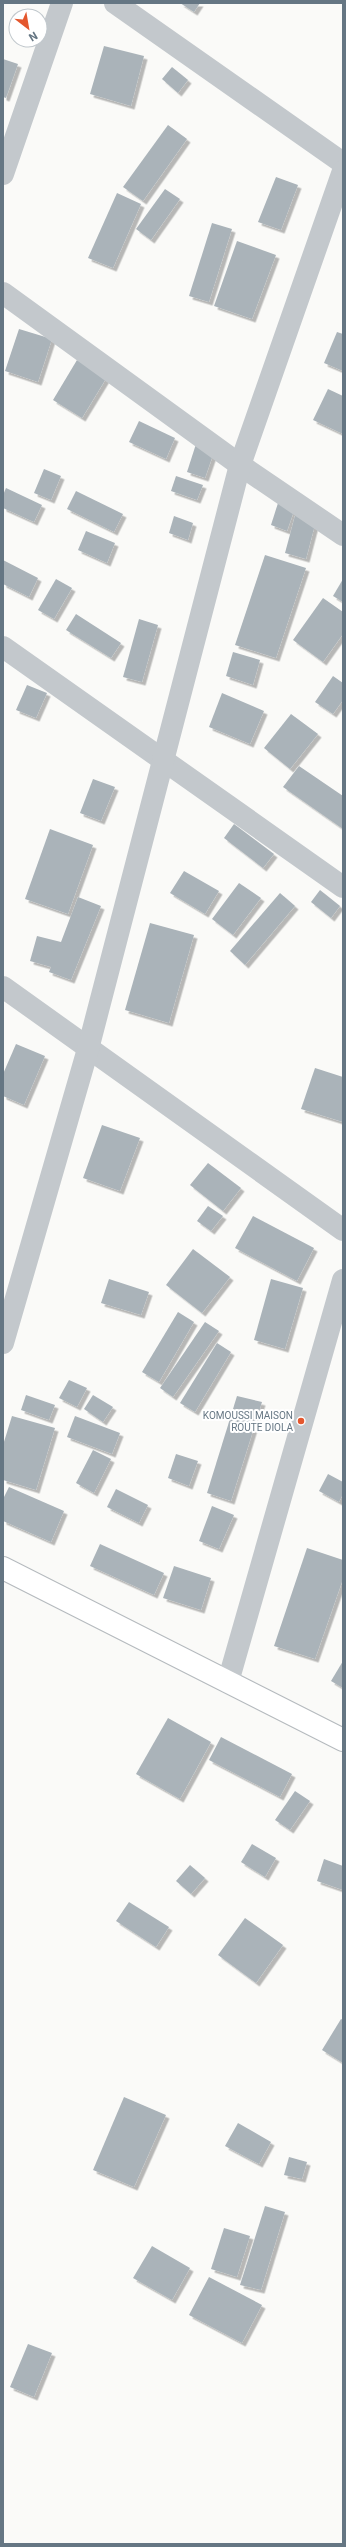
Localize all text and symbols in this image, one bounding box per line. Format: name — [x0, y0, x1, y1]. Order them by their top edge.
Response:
north arrow — [8, 8, 48, 48]
text: N — [26, 29, 40, 44]
place label: KOMOUSSI MAISON ROUTE DIOLA — [203, 1410, 293, 1433]
marker: KOMOUSSI MAISON ROUTE DIOLA — [296, 1416, 306, 1426]

